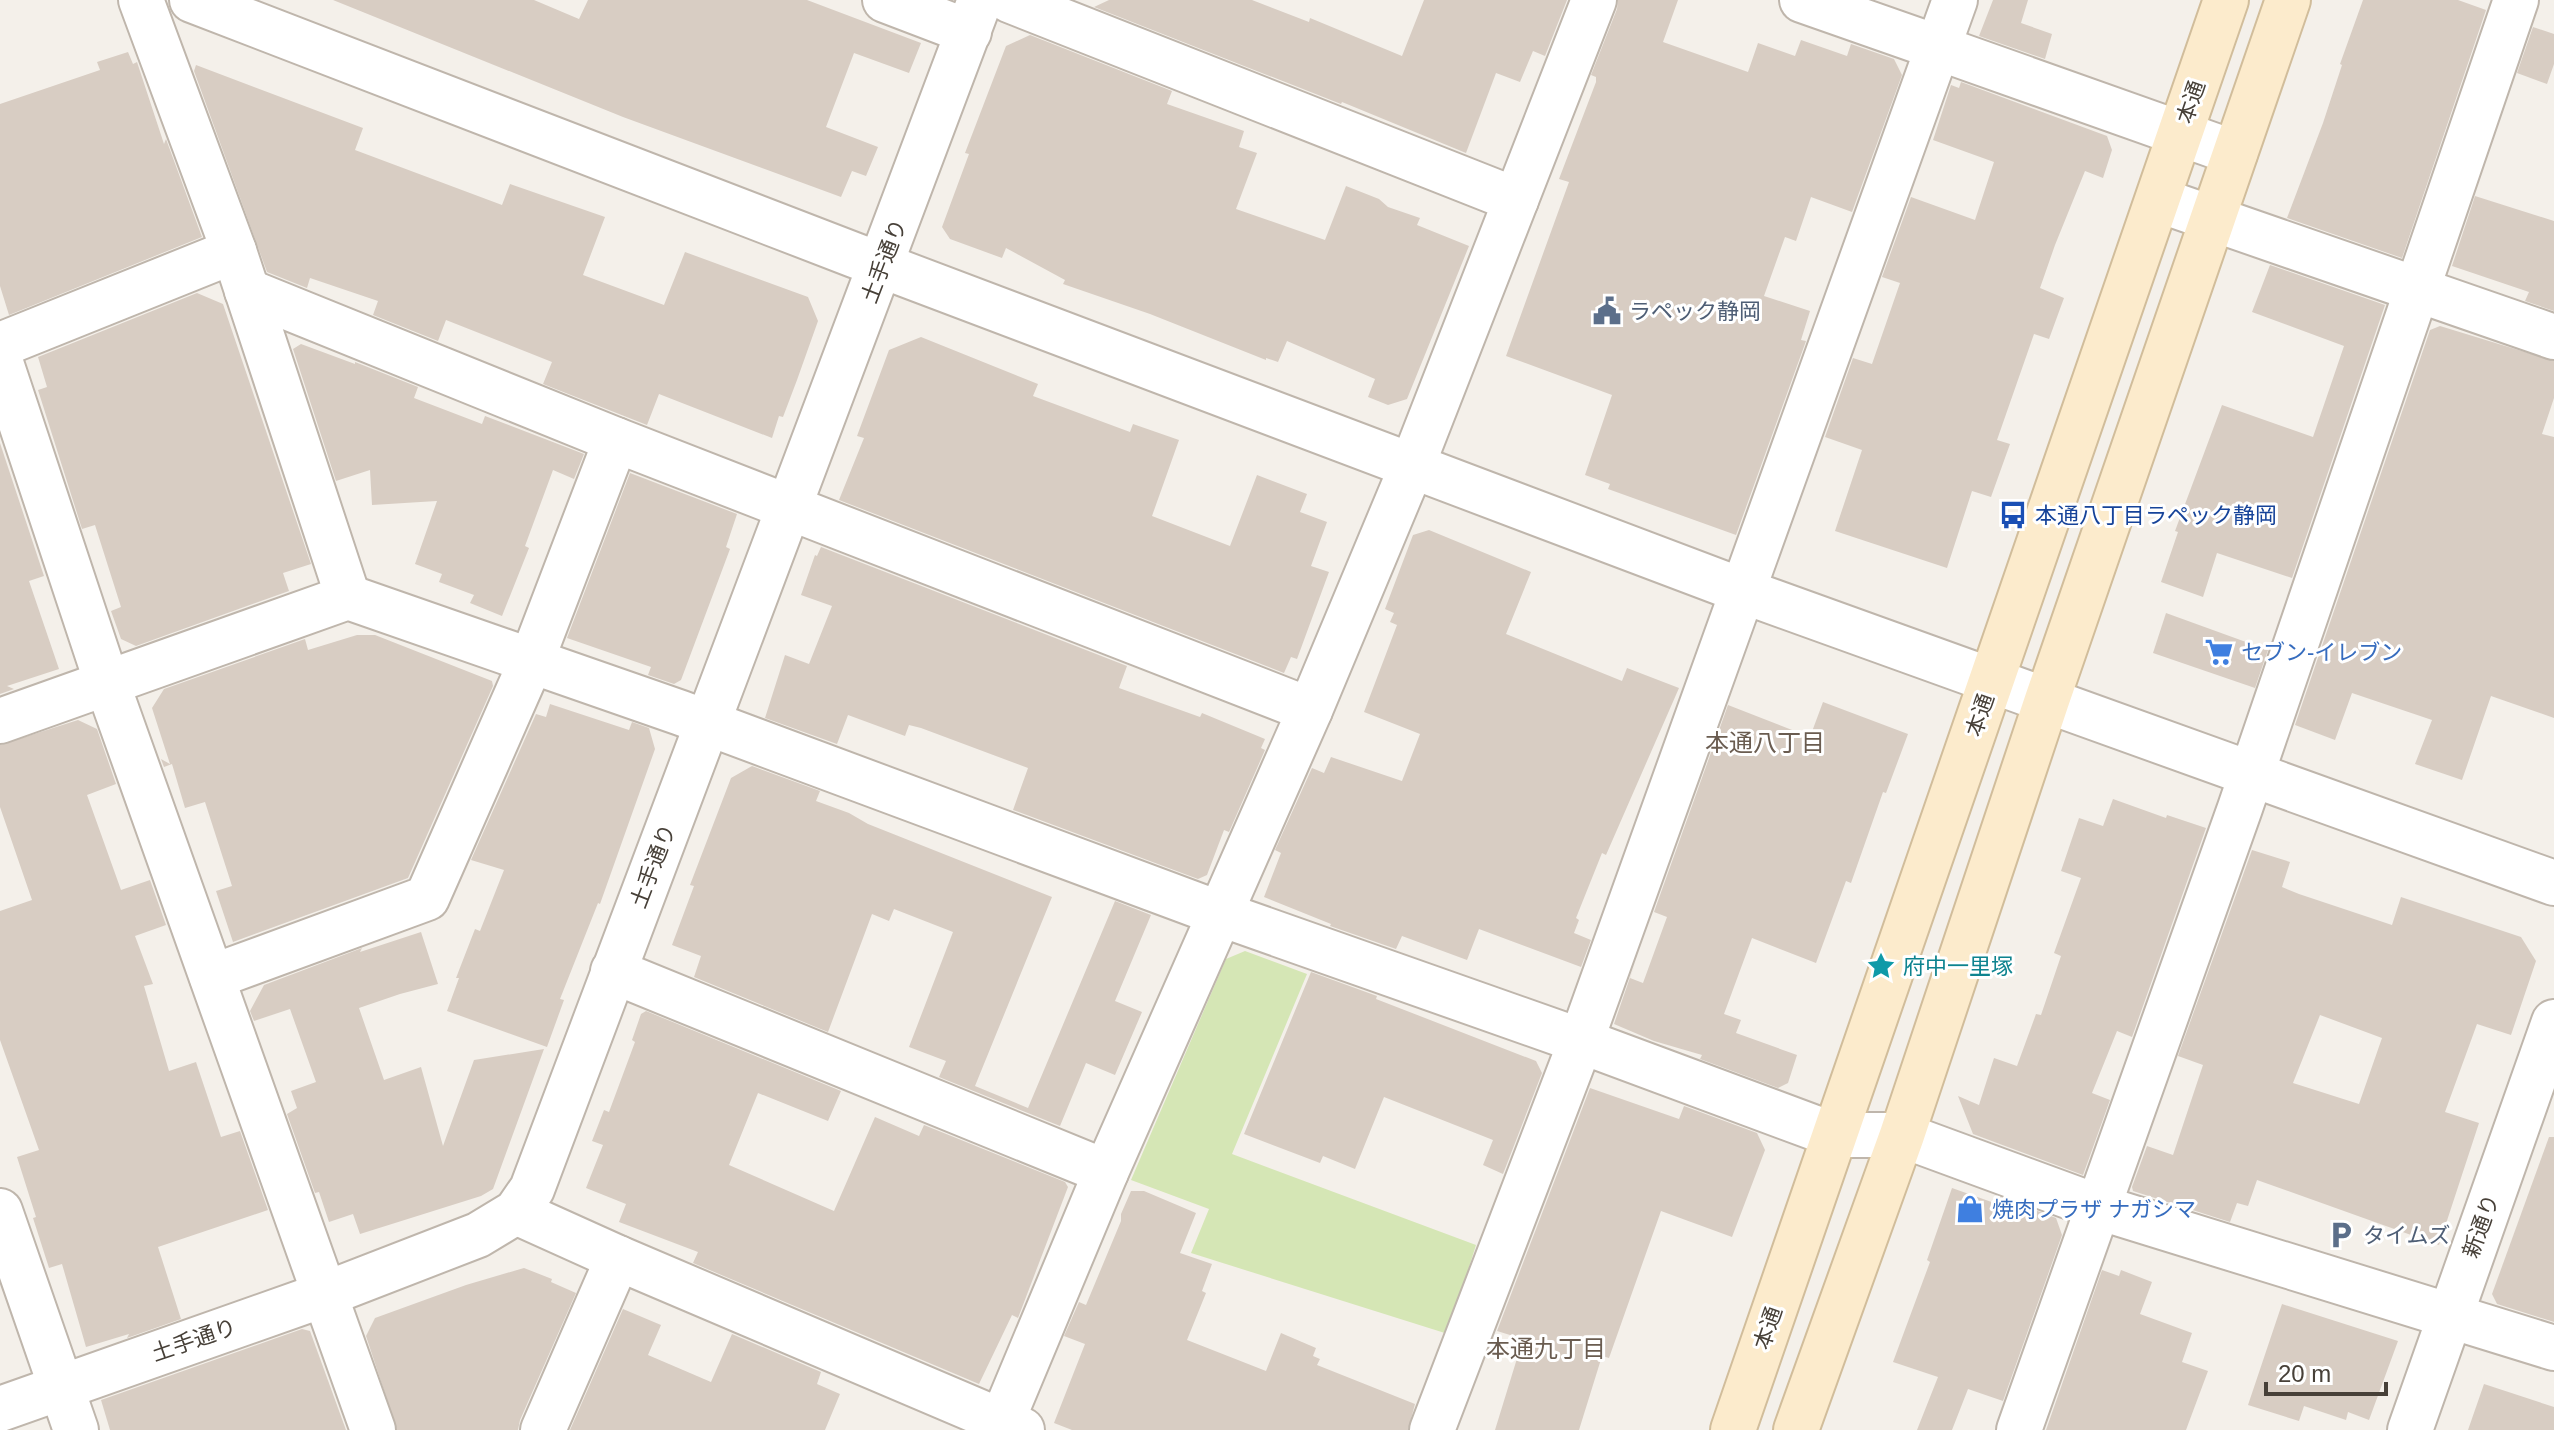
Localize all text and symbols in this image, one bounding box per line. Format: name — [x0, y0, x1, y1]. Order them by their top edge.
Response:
street label: 本通 — [2172, 77, 2210, 127]
street label: 土手通り — [857, 215, 911, 307]
public building icon: ラペック静岡 — [1592, 296, 1622, 326]
place label: ラペック静岡 — [1629, 299, 1761, 324]
bus stop icon: 本通八丁目ラペック静岡 — [1998, 500, 2028, 530]
place label: 本通八丁目ラペック静岡 — [2035, 503, 2277, 528]
supermarket icon: セブン-イレブン — [2204, 637, 2234, 667]
place label: セブン-イレブン — [2241, 640, 2402, 665]
street label: 本通 — [1961, 690, 1999, 740]
district label: 本通八丁目 — [1705, 729, 1825, 756]
street label: 土手通り — [626, 820, 680, 912]
place icon: 府中一里塚 — [1866, 951, 1896, 981]
place label: 府中一里塚 — [1903, 954, 2013, 979]
street label: 新通り — [2458, 1191, 2504, 1261]
shop icon: 焼肉プラザ ナガシマ — [1955, 1194, 1985, 1224]
place label: 焼肉プラザ ナガシマ — [1992, 1197, 2196, 1222]
parking icon: タイムズ — [2326, 1220, 2356, 1250]
place label: タイムズ — [2363, 1223, 2451, 1248]
street label: 本通 — [1749, 1303, 1787, 1353]
street label: 土手通り — [148, 1314, 240, 1366]
district label: 本通九丁目 — [1486, 1335, 1606, 1362]
scale bar — [2266, 1346, 2386, 1396]
text: 20 m — [2278, 1360, 2331, 1387]

